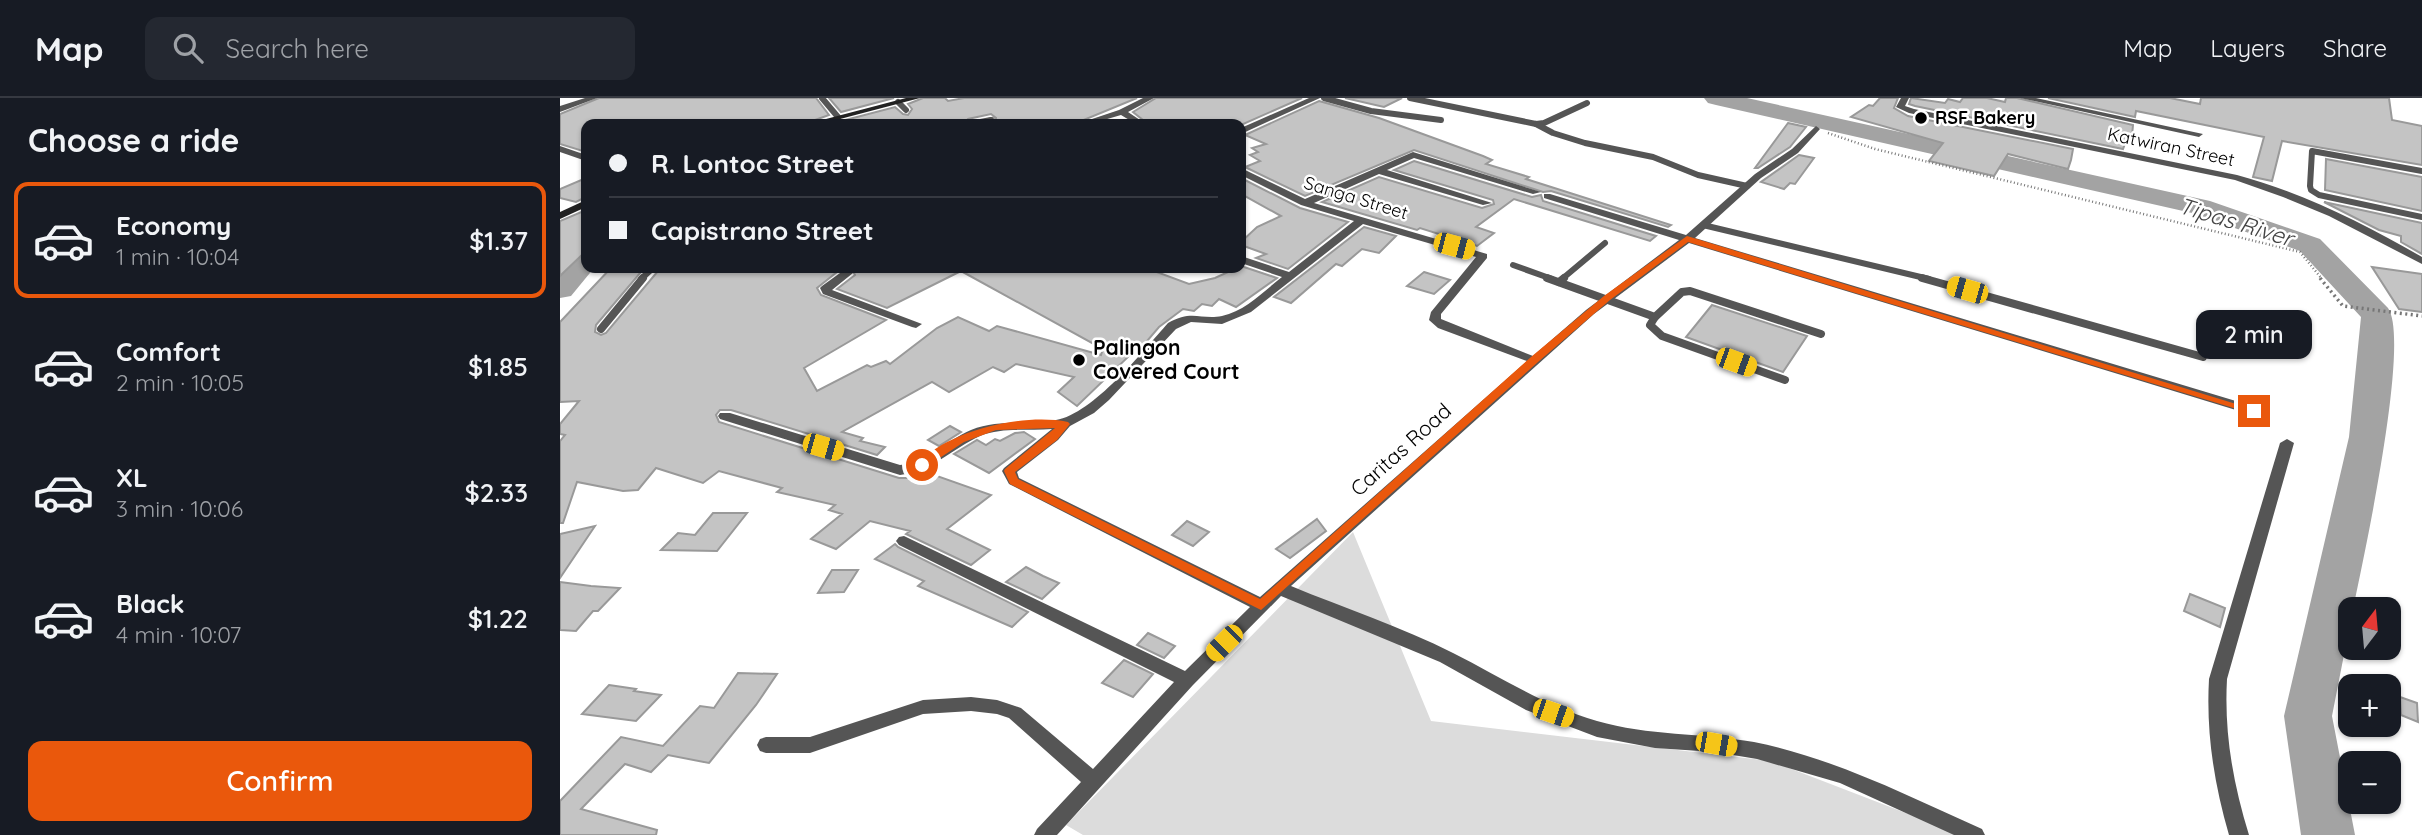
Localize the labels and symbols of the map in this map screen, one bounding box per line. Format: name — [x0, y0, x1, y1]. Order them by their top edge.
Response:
place label: RSF Bakery — [1935, 106, 2035, 129]
marker: RSF Bakery — [1913, 110, 1929, 126]
street label: Katwiran Street — [2105, 122, 2237, 171]
street label: Sanga Street — [1301, 171, 1411, 224]
water label: Tipas River — [2175, 190, 2300, 254]
car — [1431, 230, 1478, 262]
car — [1944, 274, 1991, 306]
callout: 2 min — [2196, 310, 2312, 358]
place label: Palingon Covered Court — [1093, 334, 1240, 384]
car — [1713, 345, 1760, 379]
marker: Palingon Covered Court — [1071, 352, 1087, 368]
route end — [2238, 395, 2270, 427]
street label: Caritas Road — [1345, 397, 1456, 501]
car — [800, 431, 847, 463]
route start — [906, 449, 938, 481]
north arrow — [2338, 597, 2401, 660]
car — [1202, 621, 1247, 665]
car — [1530, 696, 1577, 730]
car — [1694, 730, 1739, 758]

